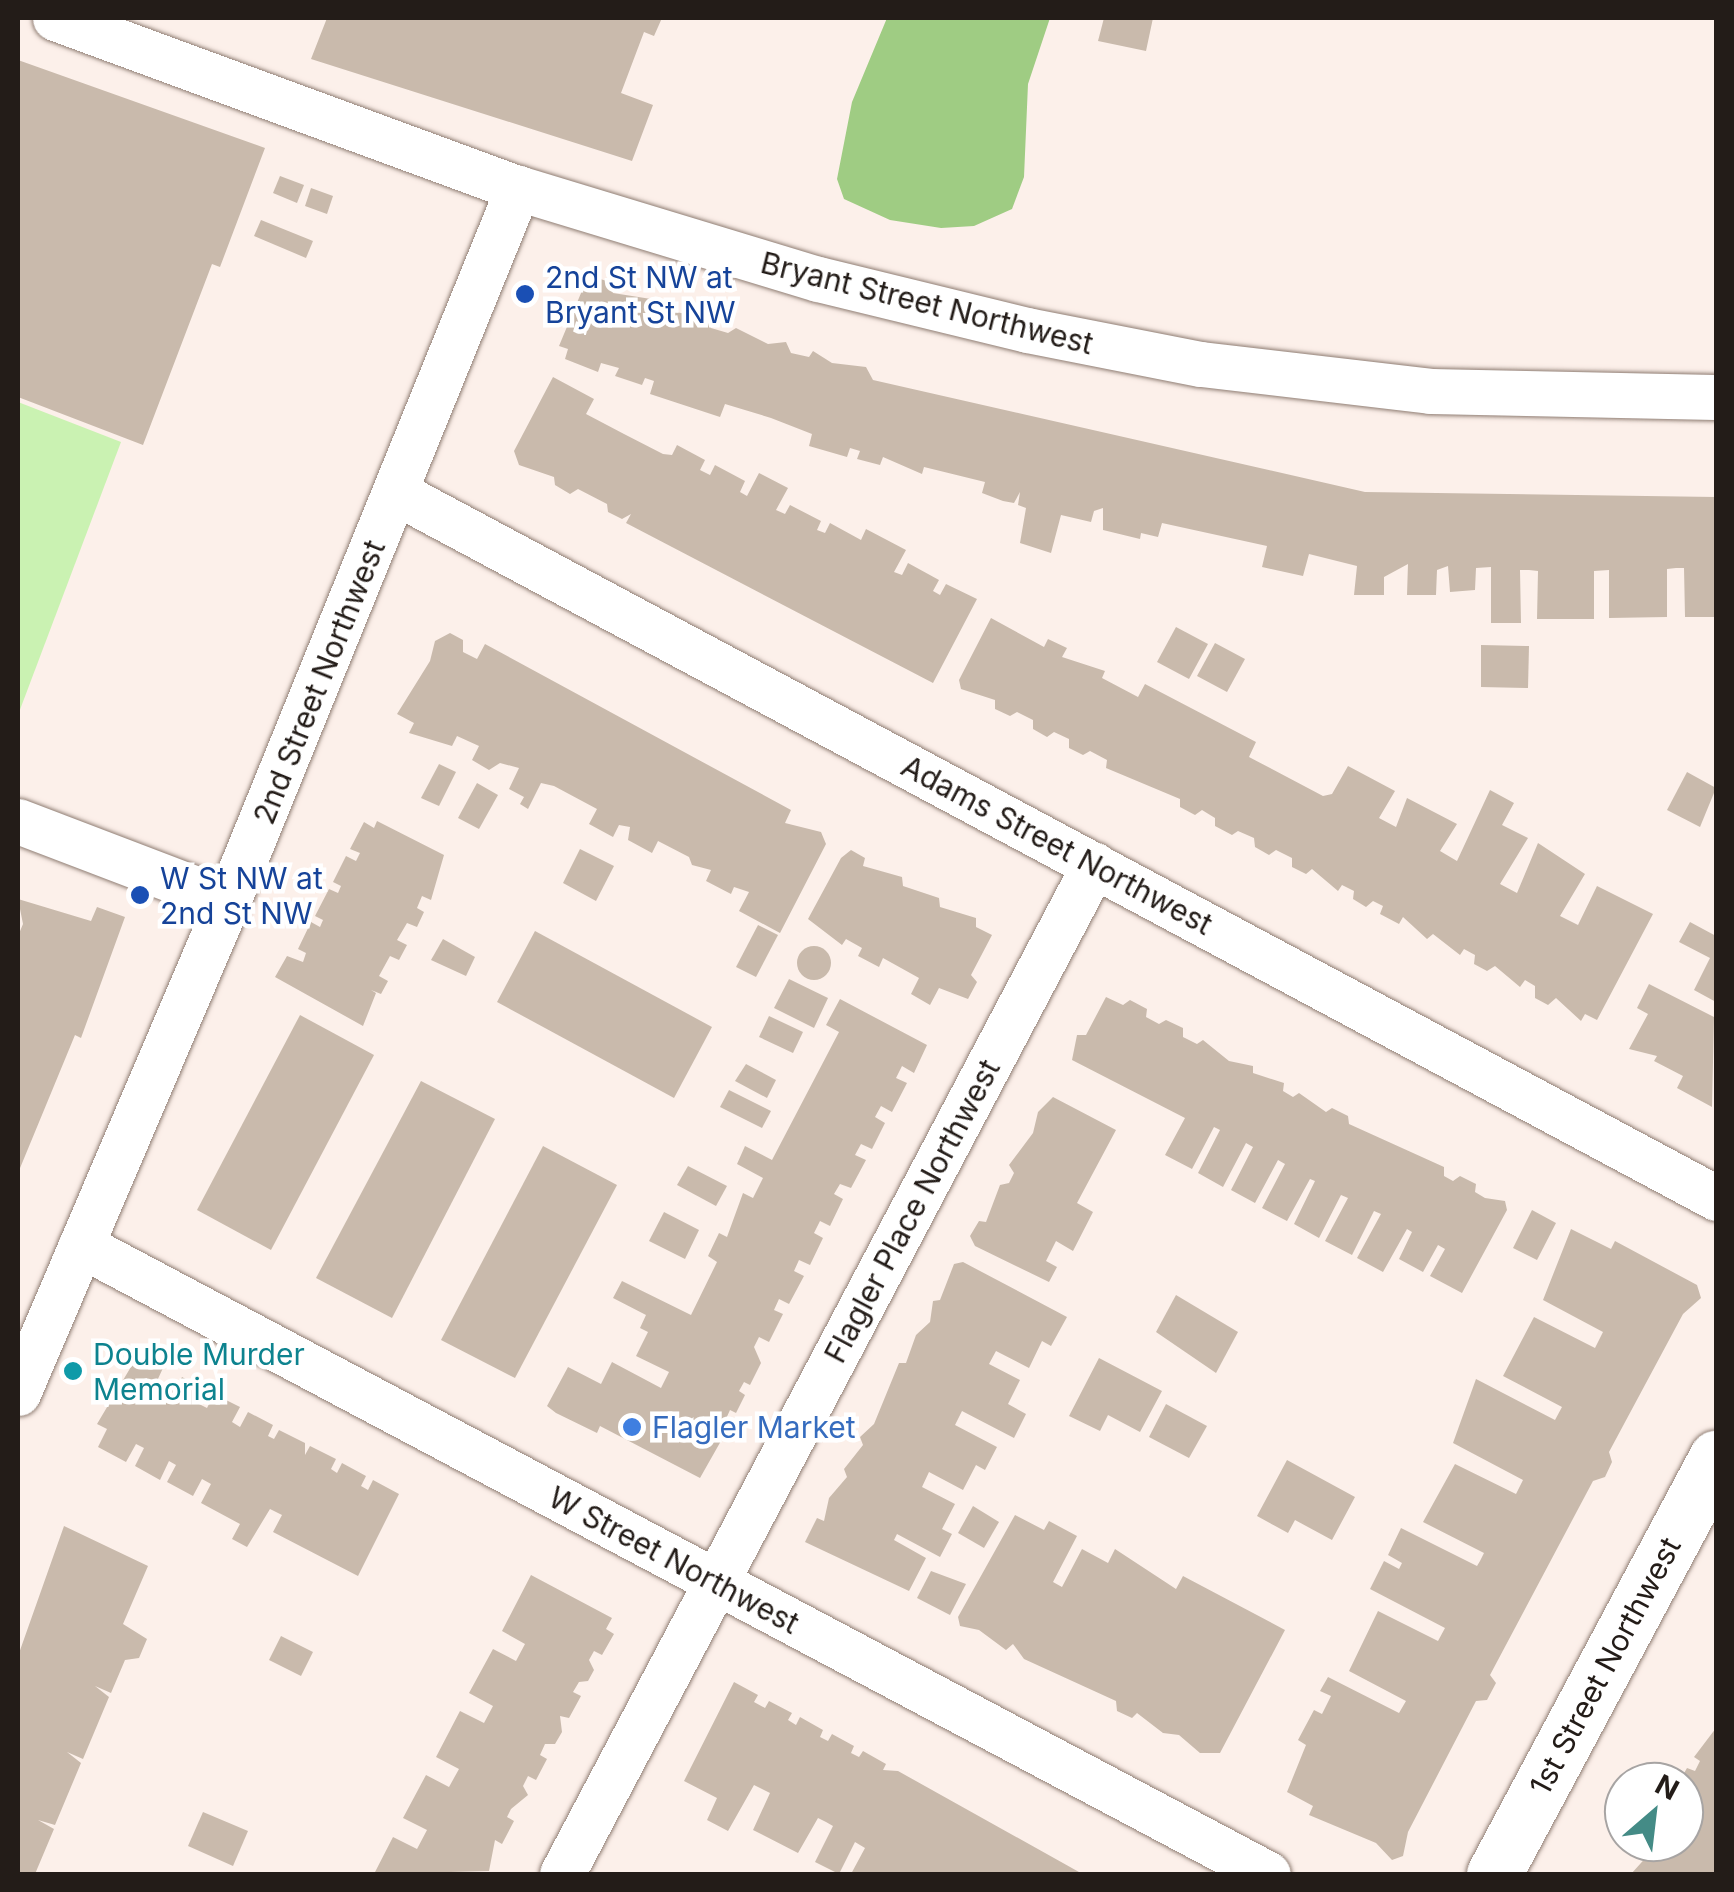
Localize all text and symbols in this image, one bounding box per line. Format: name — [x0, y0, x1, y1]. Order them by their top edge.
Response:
street label: Bryant Street Northwest — [757, 244, 1097, 362]
place label: 2nd St NW at Bryant St NW — [545, 259, 736, 330]
marker: 2nd St NW at Bryant St NW — [514, 283, 536, 305]
street label: 2nd Street Northwest — [246, 535, 392, 829]
street label: Adams Street Northwest — [896, 748, 1218, 942]
place label: W St NW at 2nd St NW — [160, 860, 323, 930]
marker: W St NW at 2nd St NW — [129, 884, 151, 906]
street label: Flagler Place Northwest — [817, 1053, 1007, 1369]
place label: Double Murder Memorial — [93, 1336, 305, 1406]
marker: Double Murder Memorial — [62, 1360, 84, 1382]
place label: Flagler Market — [652, 1409, 856, 1445]
marker: Flagler Market — [621, 1416, 643, 1438]
street label: W Street Northwest — [543, 1479, 805, 1641]
street label: 1st Street Northwest — [1522, 1531, 1688, 1801]
north arrow — [1604, 1762, 1704, 1862]

